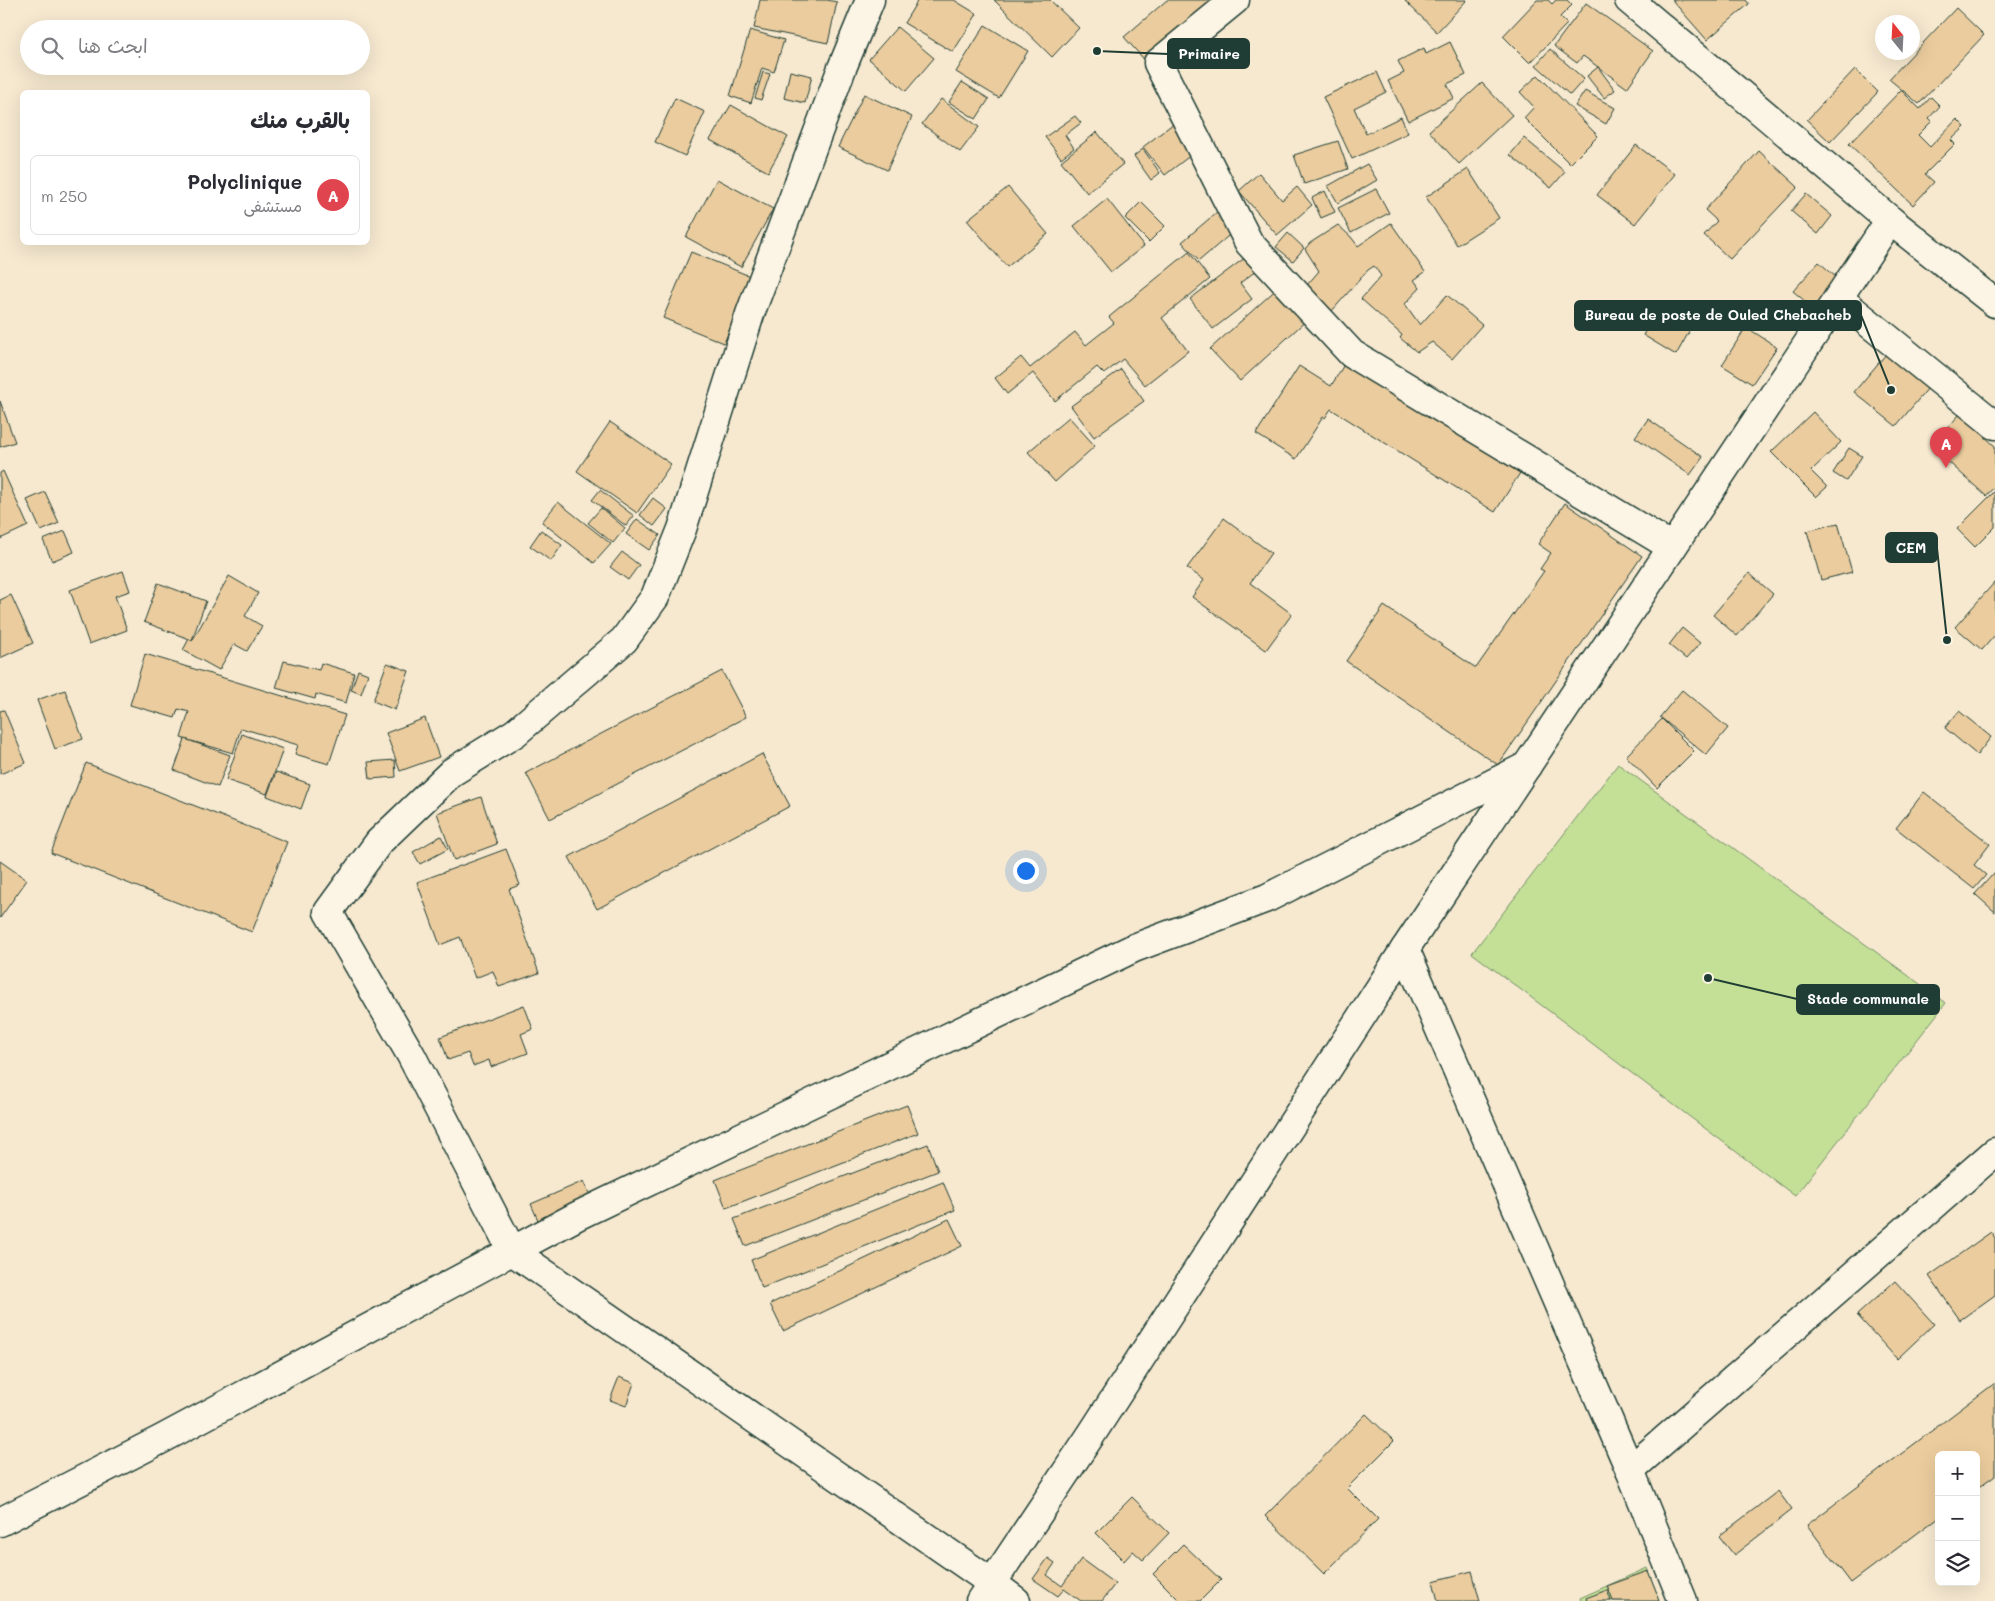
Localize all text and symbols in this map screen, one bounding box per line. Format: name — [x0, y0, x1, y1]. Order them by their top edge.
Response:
north arrow — [1875, 15, 1920, 60]
search box — [20, 20, 370, 75]
text: ابحث هنا — [78, 33, 148, 58]
icon: search — [38, 34, 66, 62]
callout: Primaire — [1168, 39, 1249, 68]
text: Primaire — [1178, 44, 1240, 63]
text: بالقرب منك — [250, 106, 350, 133]
text: Polyclinique — [187, 169, 302, 194]
text: 250 m — [41, 185, 87, 206]
text: A — [327, 185, 339, 206]
text: مستشفى — [243, 195, 302, 216]
callout: Bureau de poste de Ouled Chebacheb — [1575, 301, 1861, 330]
text: Bureau de poste de Ouled Chebacheb — [1585, 305, 1851, 324]
pin: A — [1930, 427, 1962, 468]
callout: CEM — [1886, 533, 1937, 562]
text: CEM — [1896, 538, 1926, 557]
your location — [1013, 858, 1039, 884]
callout: Stade communale — [1797, 985, 1939, 1014]
text: Stade communale — [1807, 989, 1929, 1008]
map controls — [1935, 1451, 1980, 1586]
button: + — [1935, 1451, 1980, 1496]
button: − — [1935, 1496, 1980, 1541]
button: layers — [1935, 1541, 1980, 1586]

